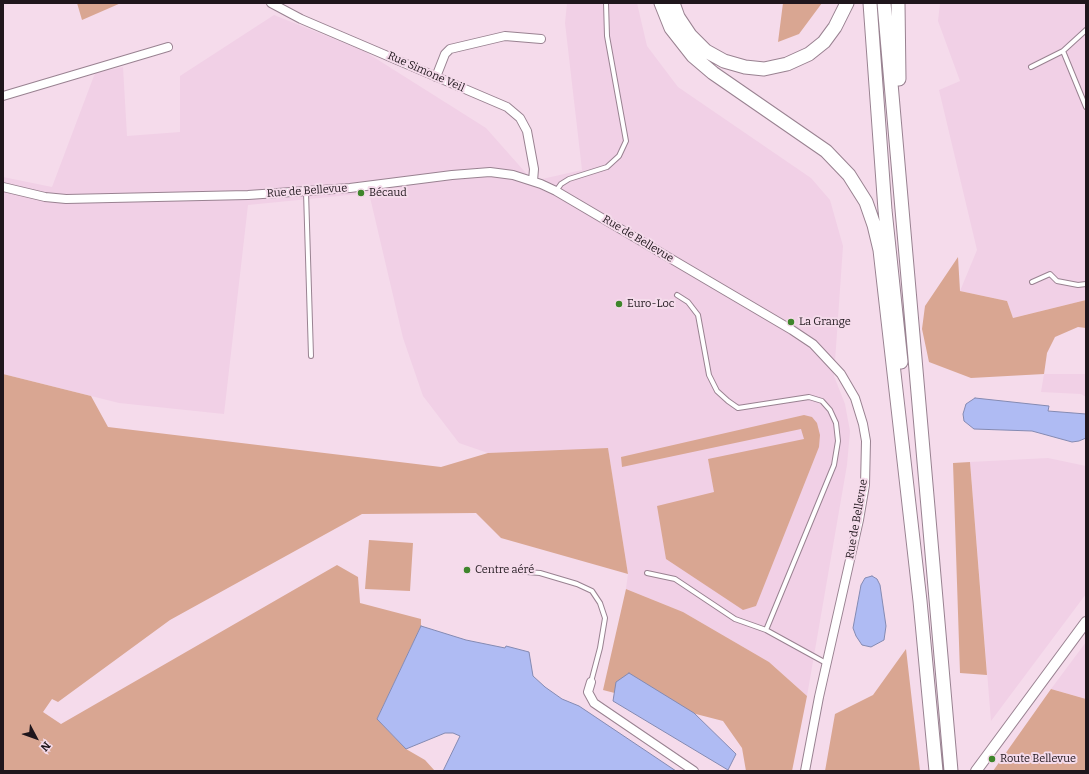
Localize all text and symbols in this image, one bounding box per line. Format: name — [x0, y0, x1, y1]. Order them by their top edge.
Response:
street label: Rue Simone Veil — [385, 49, 467, 95]
street label: Rue de Bellevue — [266, 182, 348, 200]
place label: Bécaud — [369, 186, 407, 200]
marker: Bécaud — [356, 188, 366, 198]
street label: Rue de Bellevue — [600, 213, 676, 265]
place label: Euro-Loc — [627, 297, 674, 311]
marker: Euro-Loc — [614, 299, 624, 309]
place label: La Grange — [799, 315, 851, 329]
marker: La Grange — [786, 317, 796, 327]
street label: Rue de Bellevue — [843, 478, 871, 560]
place label: Centre aéré — [475, 563, 534, 577]
marker: Centre aéré — [462, 565, 472, 575]
north arrow — [16, 718, 56, 758]
text: N — [38, 739, 53, 754]
place label: Route Bellevue — [1000, 752, 1076, 766]
marker: Route Bellevue — [987, 754, 997, 764]

